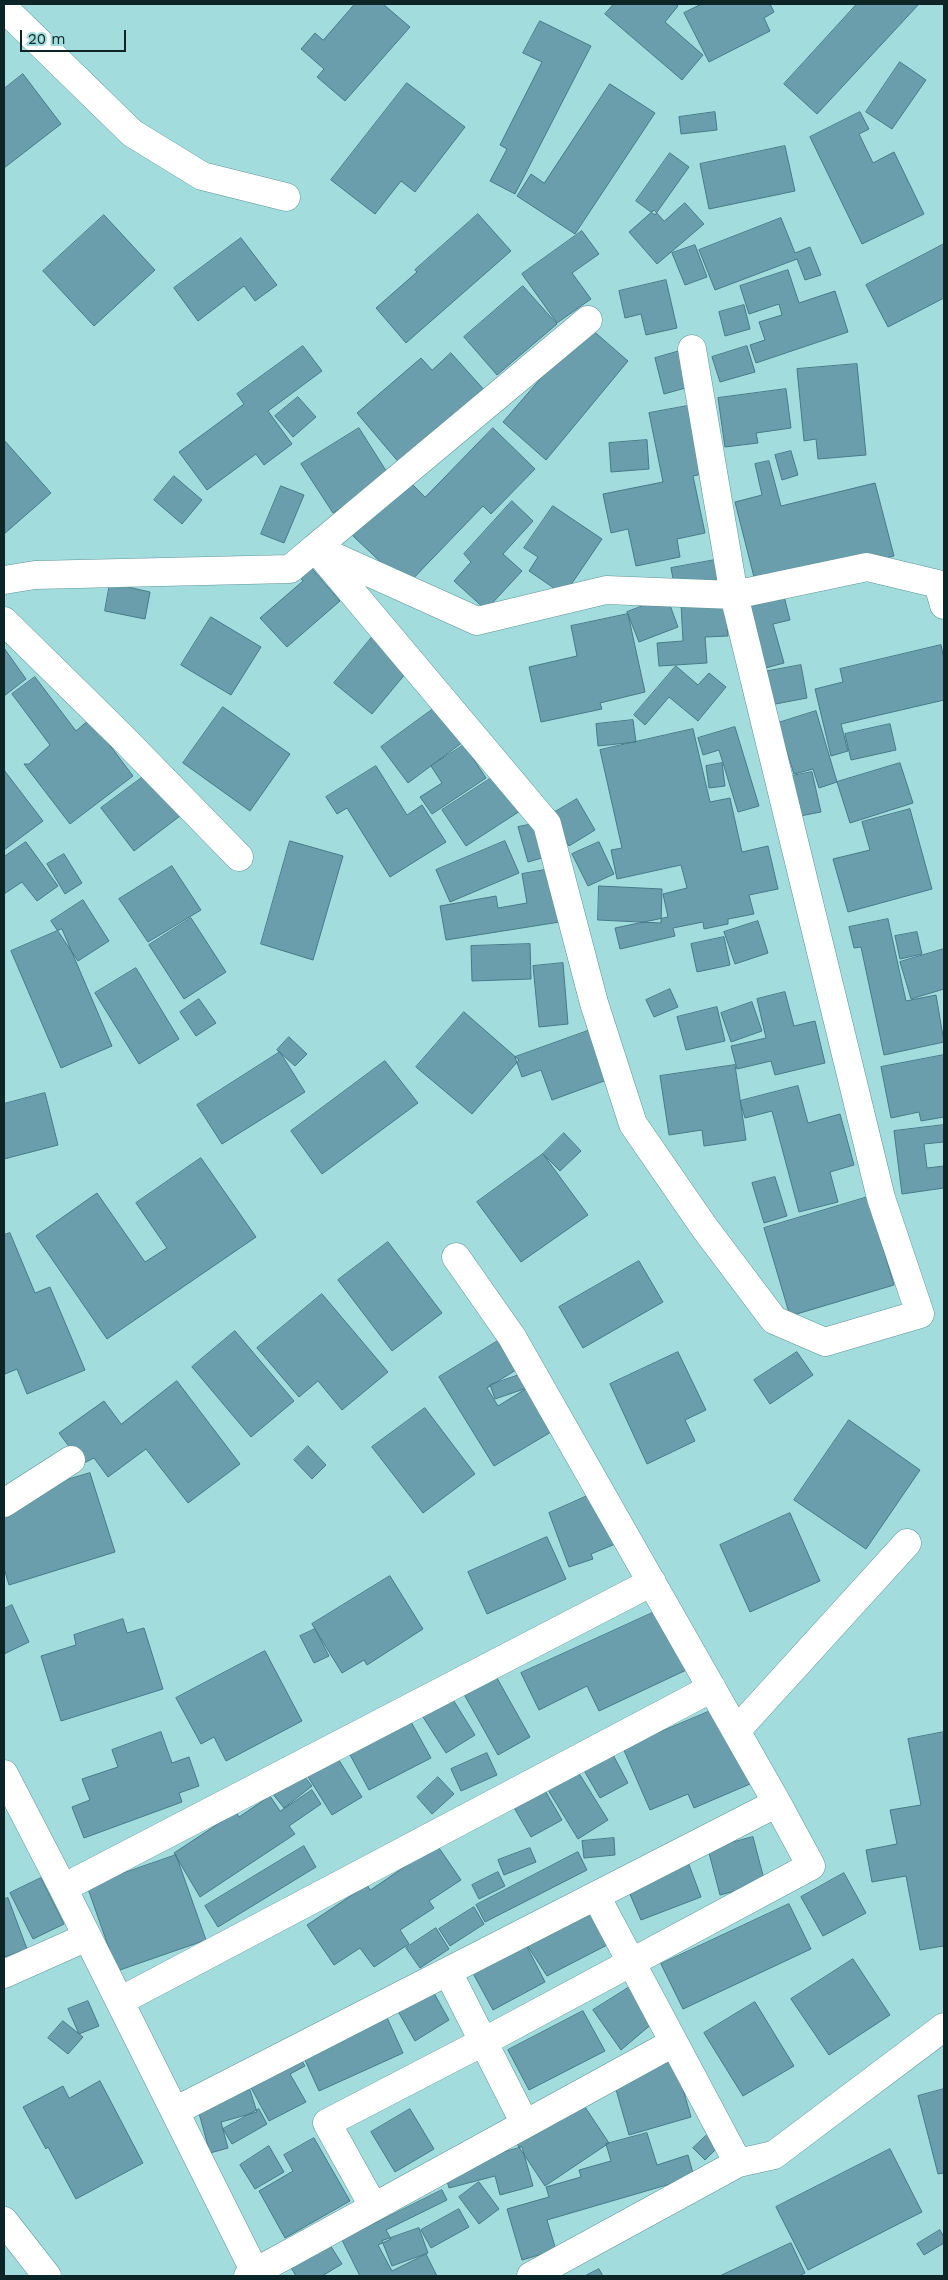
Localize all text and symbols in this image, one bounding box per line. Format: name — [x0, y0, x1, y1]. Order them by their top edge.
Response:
scale bar — [22, 20, 129, 52]
text: 20 m — [28, 30, 66, 48]

